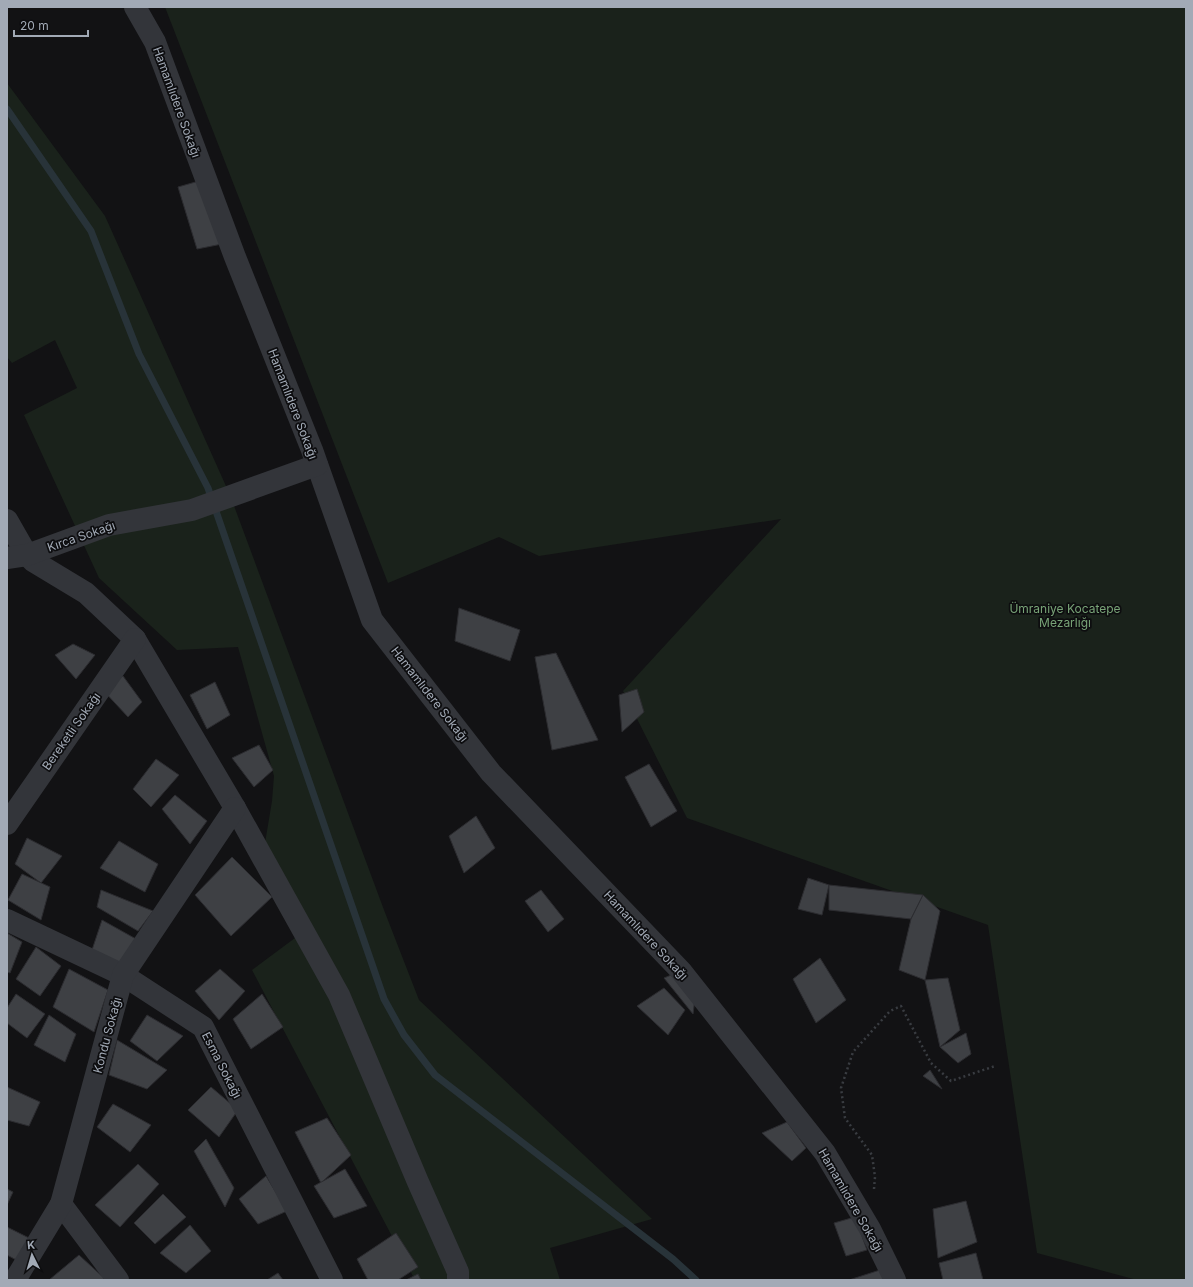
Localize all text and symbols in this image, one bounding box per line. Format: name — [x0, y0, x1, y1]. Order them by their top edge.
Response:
scale bar — [14, 12, 88, 38]
text: 20 m — [20, 18, 49, 33]
street label: Hamamlıdere Sokağı — [150, 45, 204, 159]
street label: Hamamlıdere Sokağı — [265, 347, 321, 461]
street label: Kırca Sokağı — [45, 517, 117, 555]
park label: Ümraniye Kocatepe Mezarlığı — [1009, 601, 1121, 630]
street label: Hamamlıdere Sokağı — [388, 643, 472, 745]
street label: Bereketli Sokağı — [39, 689, 103, 773]
street label: Hamamlıdere Sokağı — [601, 887, 691, 983]
street label: Kondu Sokağı — [90, 995, 124, 1075]
street label: Esma Sokağı — [199, 1029, 245, 1101]
street label: Hamamlıdere Sokağı — [815, 1146, 887, 1254]
north arrow — [12, 1235, 52, 1275]
text: K — [27, 1238, 36, 1252]

